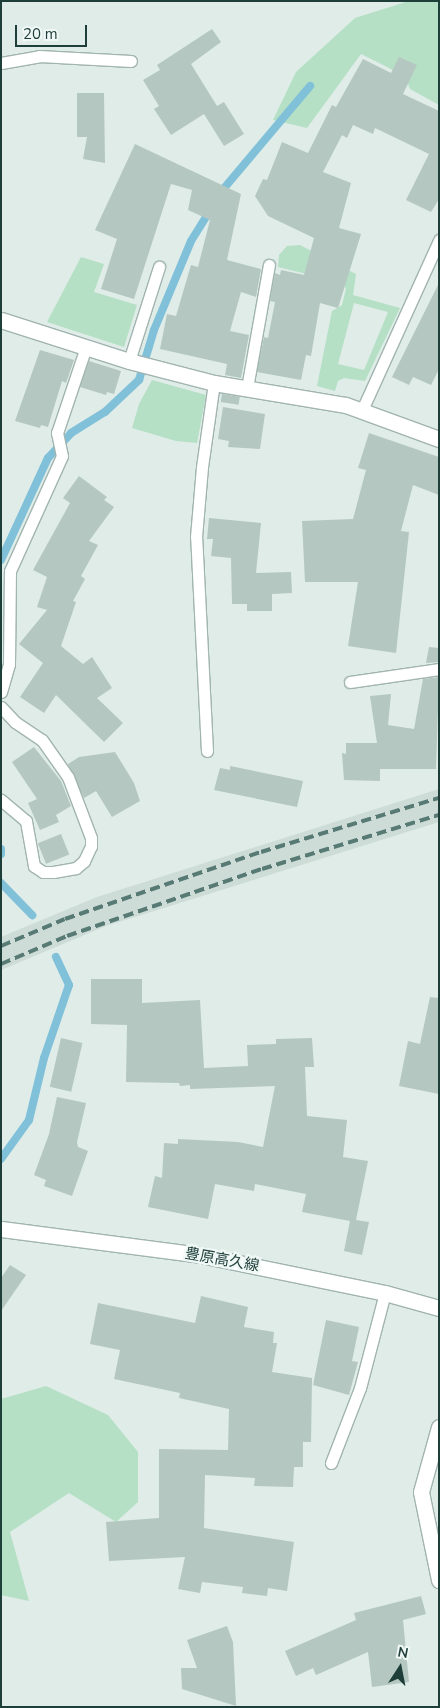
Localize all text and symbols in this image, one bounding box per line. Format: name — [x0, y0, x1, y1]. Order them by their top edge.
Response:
scale bar — [18, 15, 90, 47]
text: 20 m — [23, 24, 58, 44]
street label: 豊原高久線 — [184, 1245, 260, 1275]
text: N — [396, 1642, 410, 1663]
north arrow — [375, 1643, 425, 1693]

